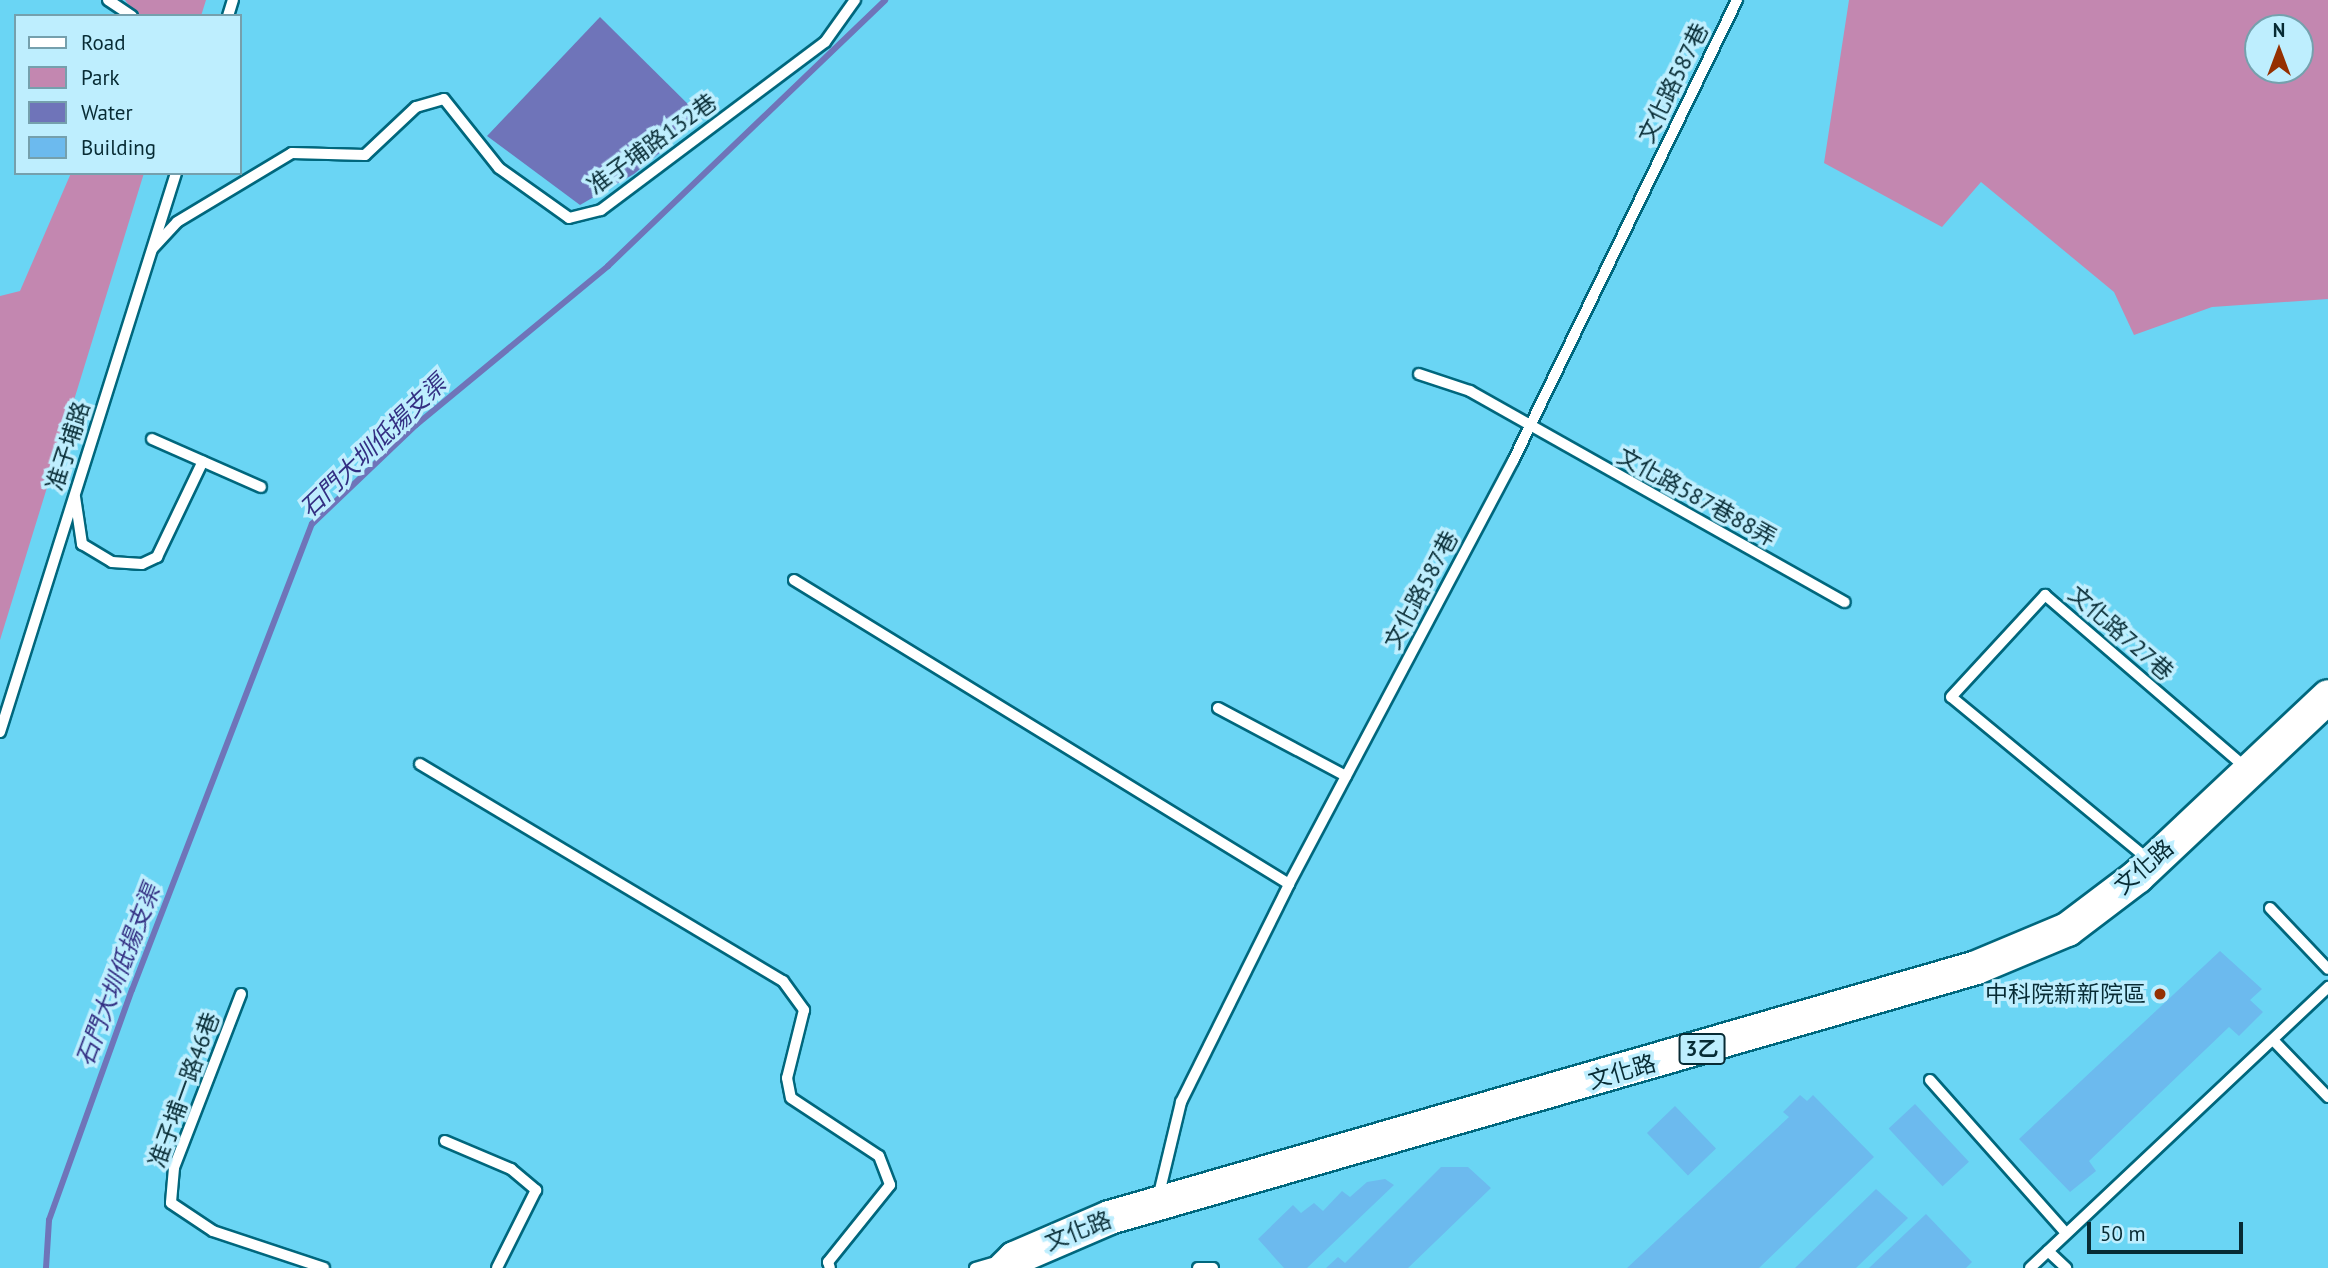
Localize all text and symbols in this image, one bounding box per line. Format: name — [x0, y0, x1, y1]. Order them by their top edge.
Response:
legend — [14, 14, 242, 175]
north arrow — [2244, 14, 2314, 84]
text: N — [2273, 18, 2285, 42]
street label: 文化路587巷 — [1632, 19, 1714, 147]
text: Road — [81, 29, 125, 56]
text: Park — [81, 64, 120, 91]
street label: 准子埔路132巷 — [582, 88, 722, 200]
text: Water — [81, 99, 133, 126]
text: Building — [81, 134, 156, 161]
water label: 石門大圳低揚支渠 — [294, 369, 452, 523]
street label: 准子埔路 — [41, 398, 95, 494]
street label: 文化路587巷88弄 — [1613, 442, 1781, 552]
street label: 文化路587巷 — [1378, 526, 1464, 654]
street label: 文化路727巷 — [2063, 580, 2179, 686]
street label: 文化路 — [2109, 834, 2179, 900]
water label: 石門大圳低揚支渠 — [70, 880, 166, 1070]
place label: 中科院新新院區 — [1985, 980, 2146, 1008]
marker: 中科院新新院區 — [2152, 986, 2168, 1002]
street label: 准子埔一路46巷 — [143, 1009, 225, 1171]
road number: 3乙 — [1678, 1032, 1726, 1066]
street label: 文化路 — [1585, 1049, 1659, 1095]
street label: 文化路 — [1041, 1206, 1115, 1256]
scale bar — [2090, 1208, 2246, 1252]
text: 50 m — [2100, 1220, 2146, 1247]

